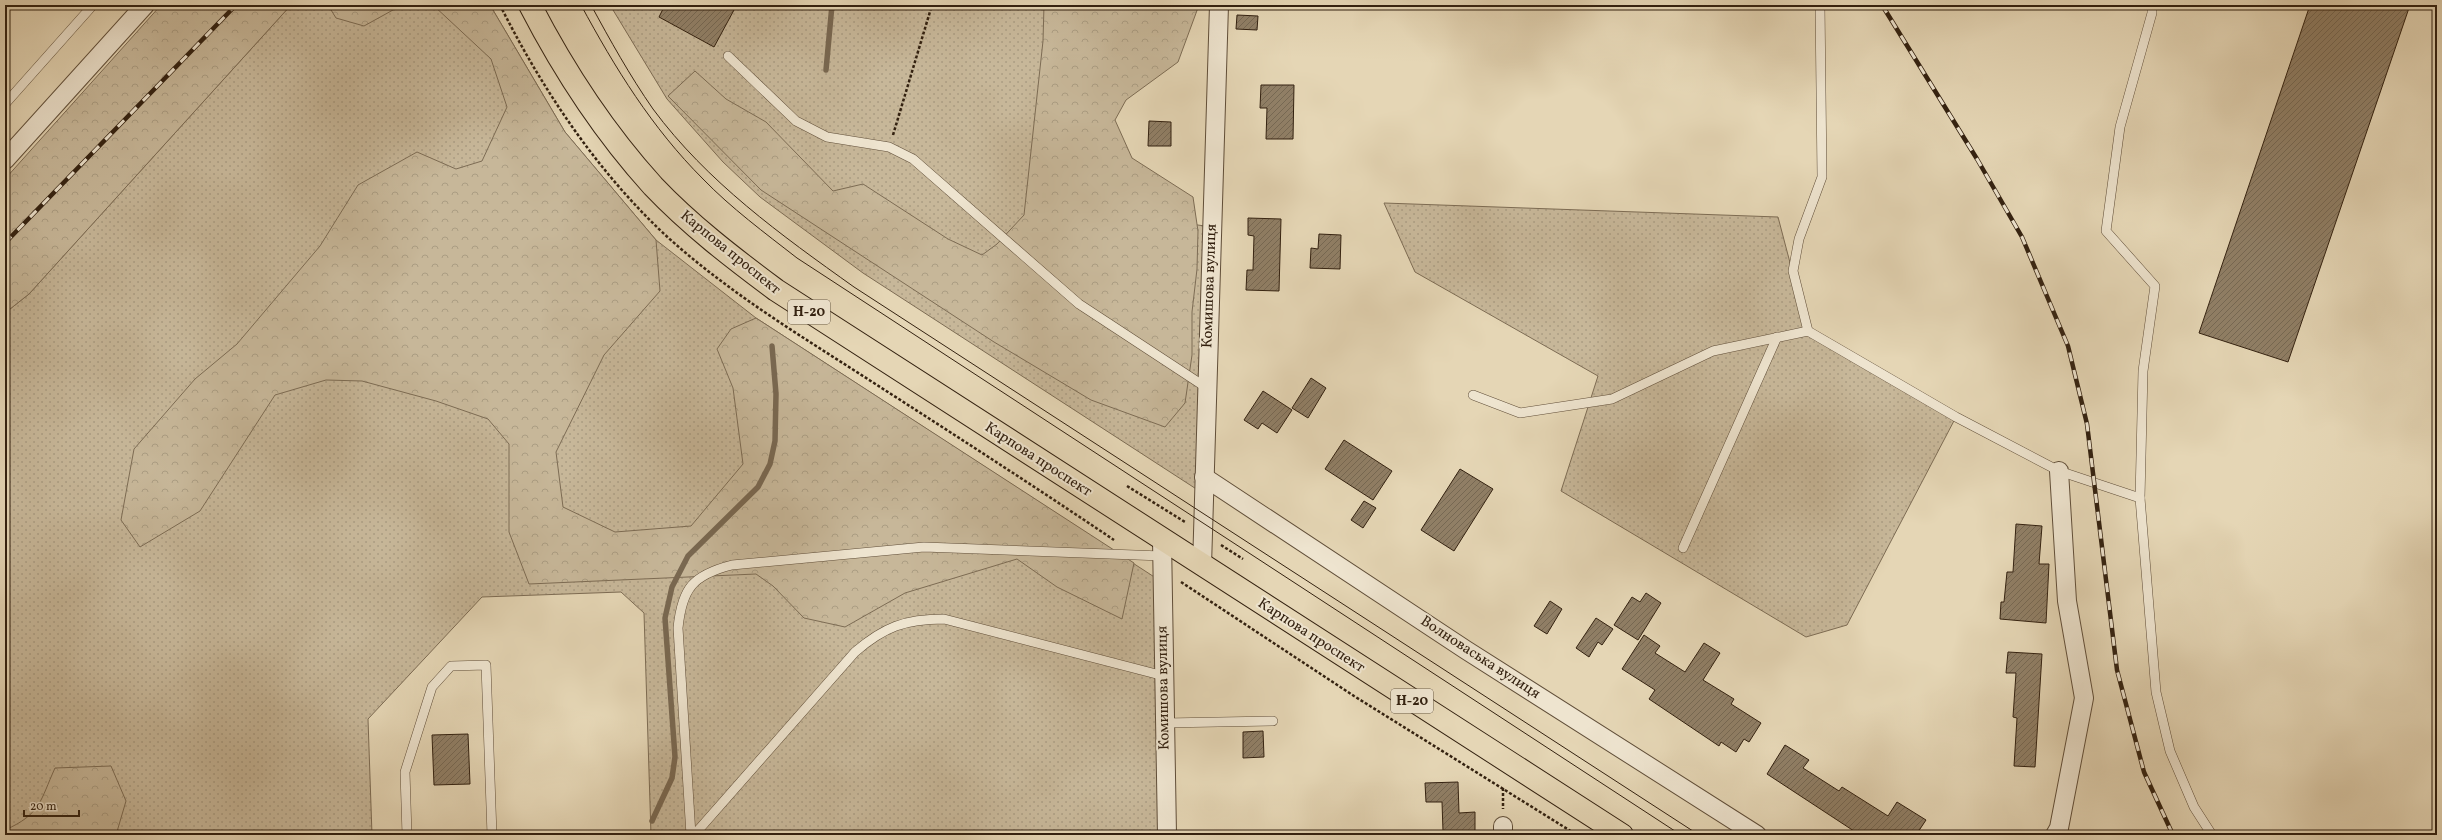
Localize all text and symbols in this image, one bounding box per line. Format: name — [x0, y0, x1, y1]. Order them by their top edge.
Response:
street label: Карпова проспект — [675, 206, 785, 300]
street label: Комишова вулиця — [1197, 223, 1223, 349]
road number: Н-20 — [788, 300, 830, 324]
street label: Карпова проспект — [980, 417, 1096, 503]
street label: Карпова проспект — [1253, 593, 1369, 679]
street label: Волноваська вулиця — [1416, 611, 1544, 705]
street label: Комишова вулиця — [1152, 625, 1176, 750]
road number: Н-20 — [1391, 689, 1433, 713]
scale bar — [24, 792, 79, 818]
text: 20 m — [30, 799, 57, 815]

